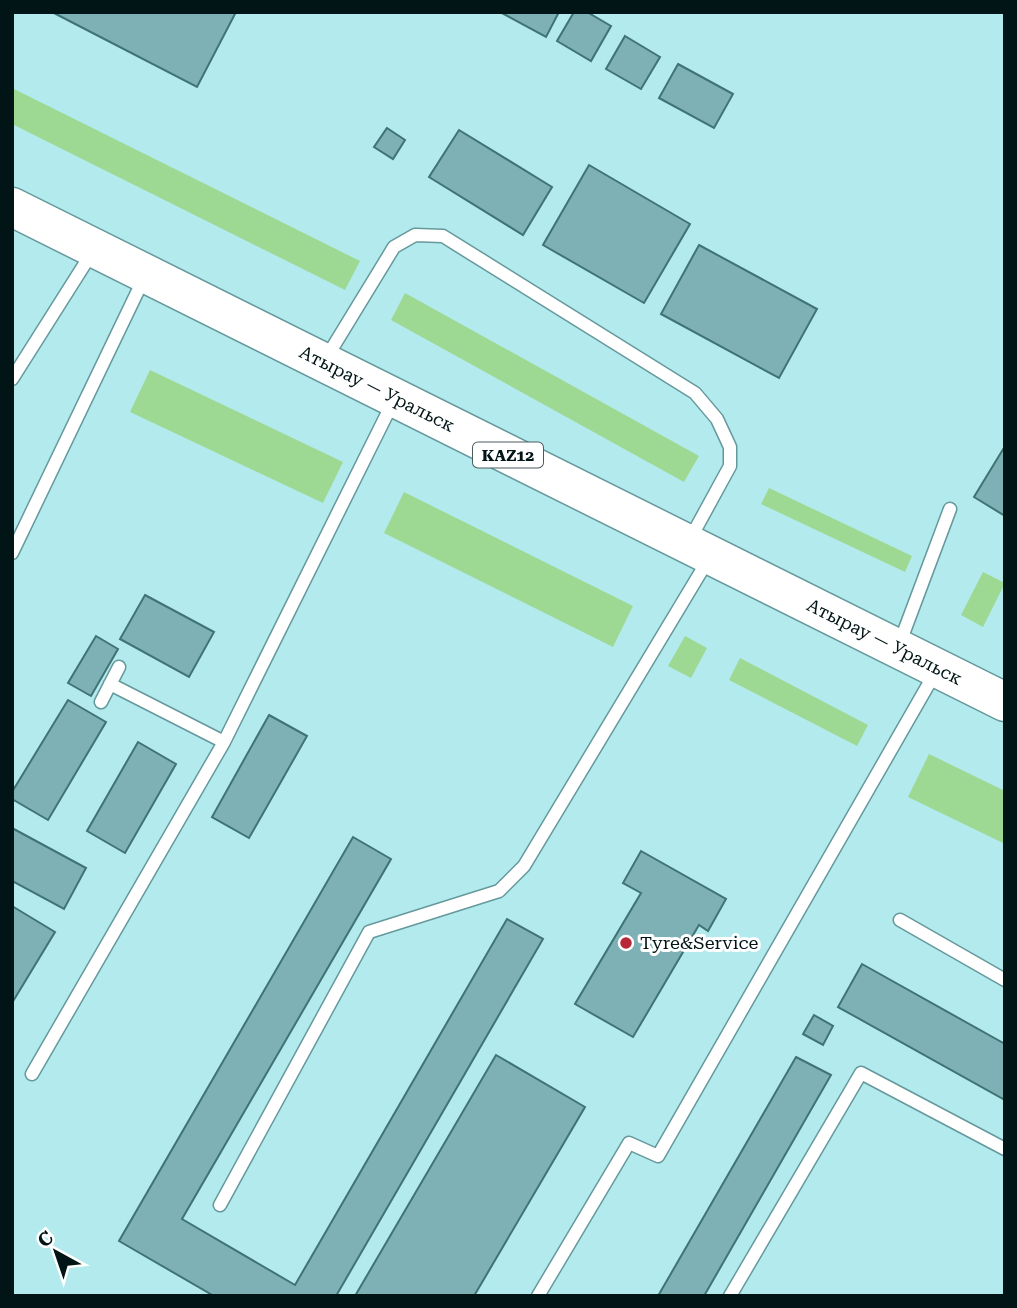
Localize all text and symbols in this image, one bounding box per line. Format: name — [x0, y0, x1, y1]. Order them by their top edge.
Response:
street label: Атырау — Уральск — [296, 341, 458, 436]
road number: KAZ12 — [473, 442, 543, 468]
street label: Атырау — Уральск — [804, 594, 966, 689]
place label: Tyre&Service — [640, 932, 759, 953]
marker: Tyre&Service — [618, 935, 634, 951]
north arrow — [21, 1217, 91, 1287]
text: С — [33, 1226, 58, 1252]

